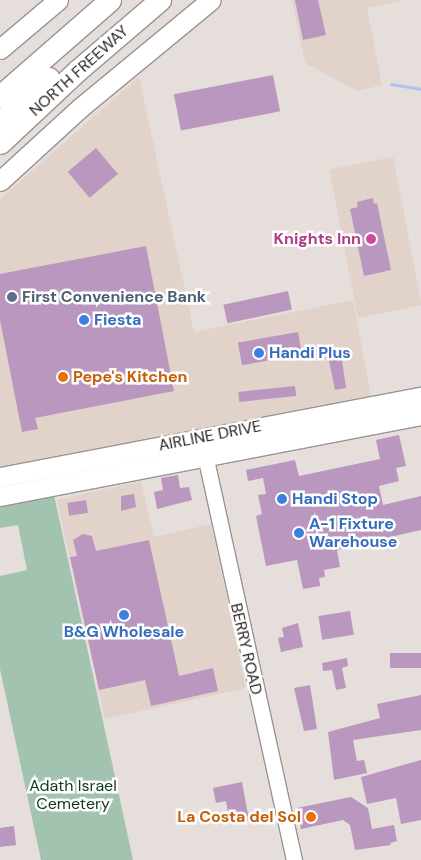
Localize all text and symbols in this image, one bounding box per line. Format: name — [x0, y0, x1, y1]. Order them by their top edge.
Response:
street label: NORTH FREEWAY — [26, 22, 132, 120]
place label: Knights Inn — [274, 229, 361, 249]
marker: Knights Inn — [365, 233, 377, 245]
place label: First Convenience Bank — [22, 287, 206, 307]
marker: First Convenience Bank — [6, 291, 18, 303]
place label: Fiesta — [94, 310, 141, 330]
marker: Fiesta — [78, 314, 90, 326]
place label: Handi Plus — [269, 343, 351, 363]
marker: Handi Plus — [253, 347, 265, 359]
place label: Pepe's Kitchen — [73, 367, 187, 387]
marker: Pepe's Kitchen — [57, 371, 69, 383]
street label: AIRLINE DRIVE — [157, 417, 263, 455]
place label: Handi Stop — [292, 489, 378, 509]
marker: Handi Stop — [276, 493, 288, 505]
place label: A-1 Fixture Warehouse — [309, 514, 397, 552]
marker: A-1 Fixture Warehouse — [293, 527, 305, 539]
street label: BERRY ROAD — [226, 601, 266, 697]
marker: B&G Wholesale — [118, 609, 130, 621]
place label: B&G Wholesale — [64, 622, 184, 642]
park label: Adath Israel Cemetery — [29, 776, 117, 814]
place label: La Costa del Sol — [177, 807, 301, 827]
marker: La Costa del Sol — [305, 811, 317, 823]

